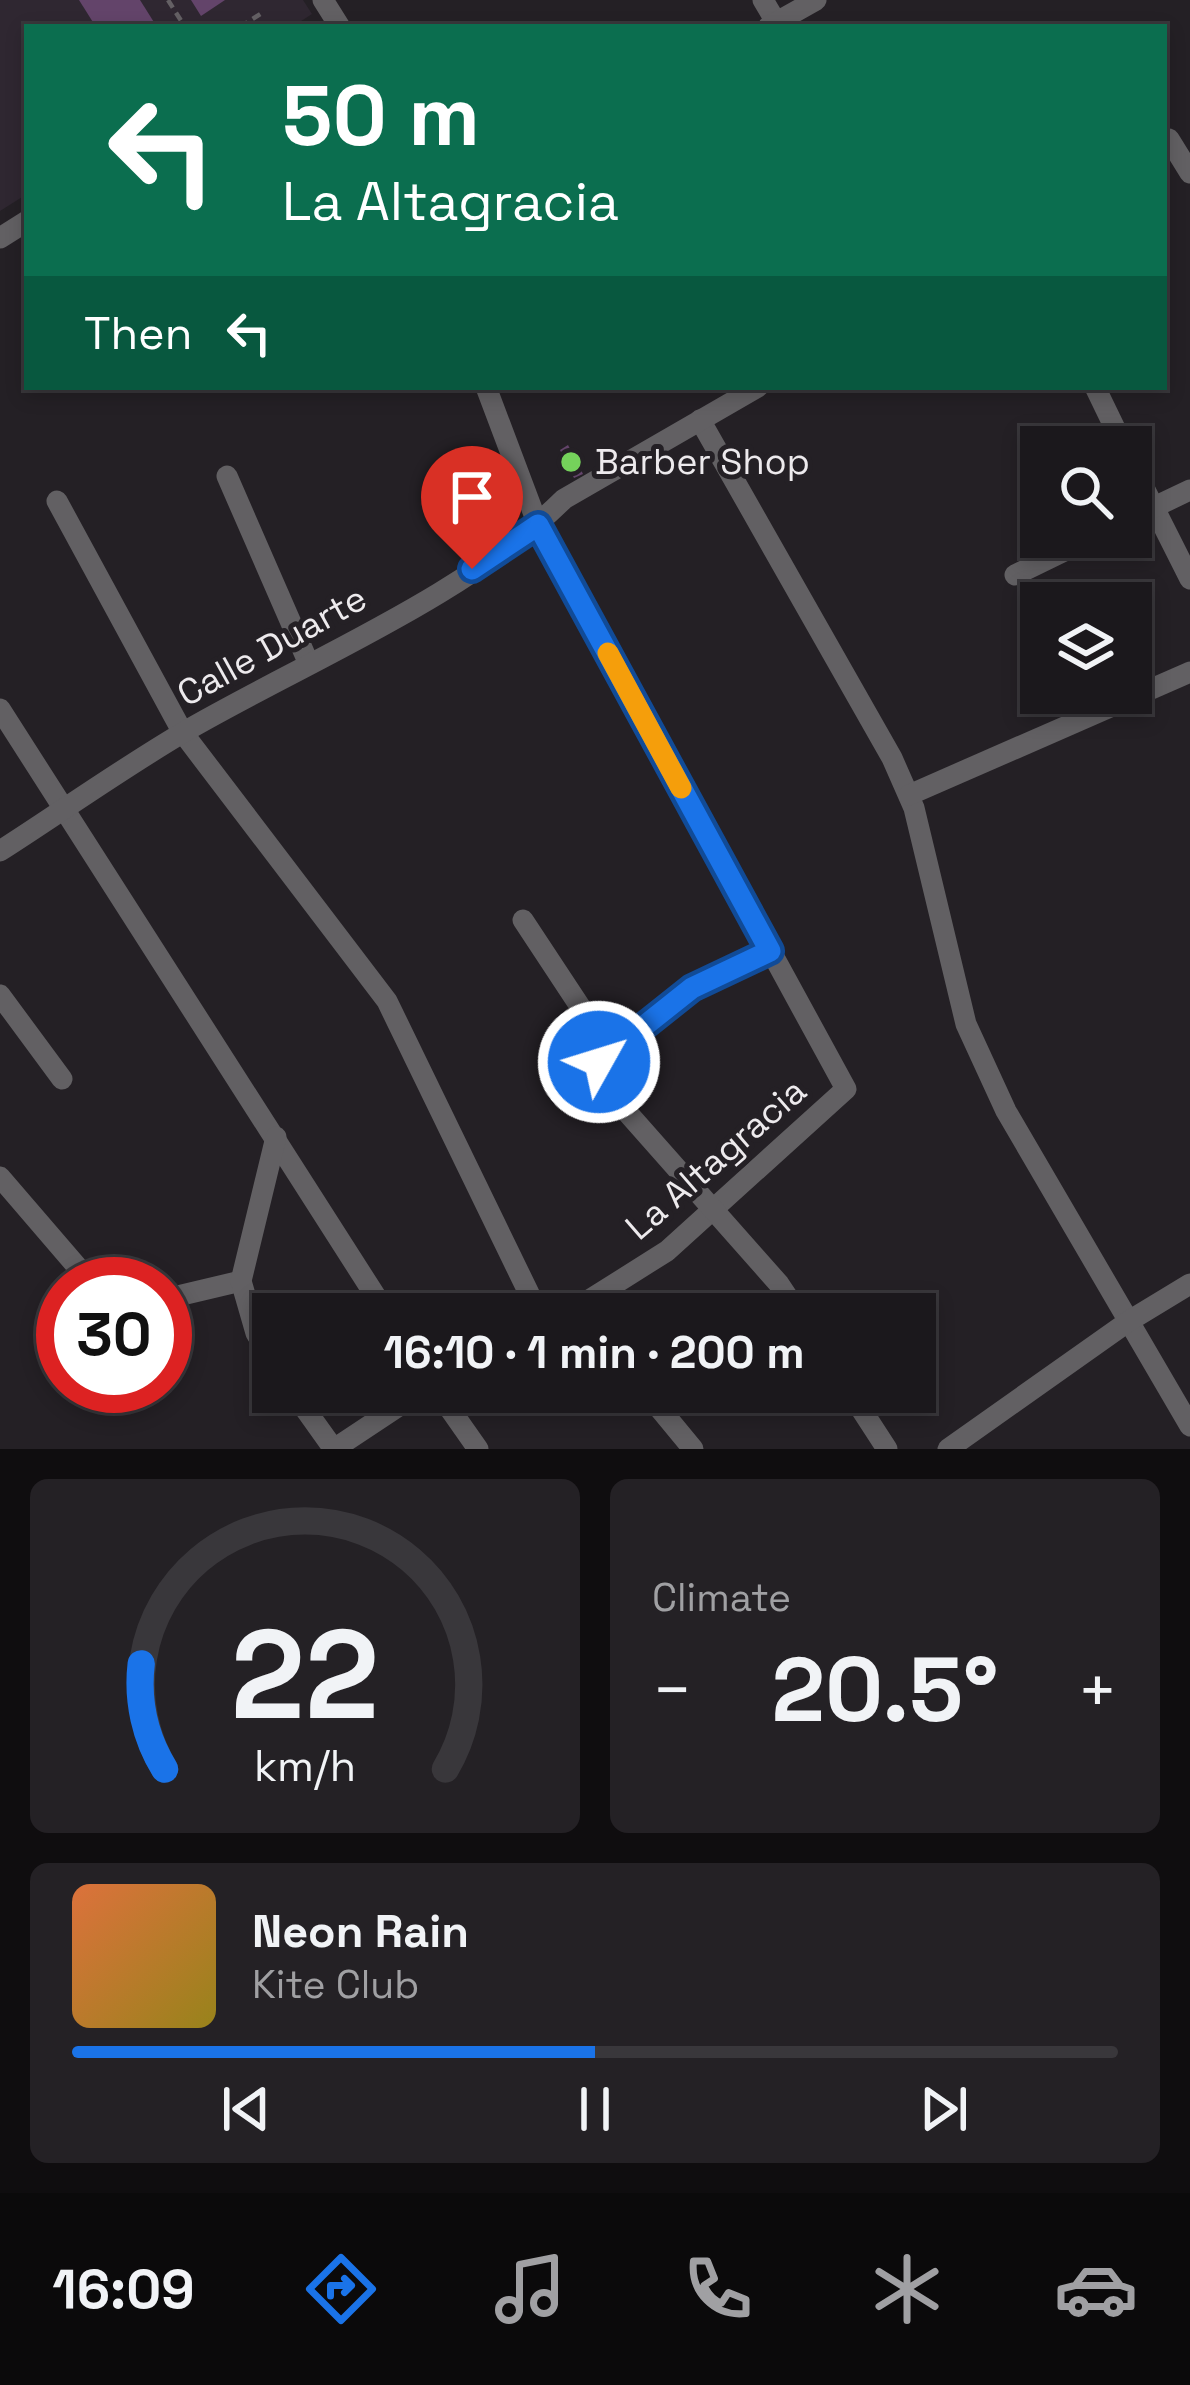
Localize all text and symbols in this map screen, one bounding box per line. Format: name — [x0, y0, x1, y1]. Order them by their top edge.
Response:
text: 50 m — [282, 62, 480, 170]
icon: left — [84, 72, 240, 228]
text: La Altagracia — [282, 167, 619, 236]
icon: left — [216, 300, 282, 366]
text: Then — [84, 305, 192, 362]
map controls — [1020, 426, 1152, 714]
button: search — [1020, 426, 1152, 558]
place label: Barber Shop — [595, 439, 810, 485]
pin — [421, 446, 523, 569]
marker: Barber Shop — [558, 449, 584, 475]
icon: arrive — [439, 464, 505, 530]
street label: Calle Duarte — [169, 575, 375, 717]
button: layers — [1020, 582, 1152, 714]
position arrow — [536, 999, 662, 1125]
street label: La Altagracia — [616, 1068, 816, 1250]
speed limit sign: 30 — [36, 1257, 192, 1413]
text: 16:10 · 1 min · 200 m — [383, 1324, 805, 1381]
text: Climate — [652, 1573, 791, 1622]
text: 22 — [231, 1595, 379, 1754]
text: 20.5° — [772, 1632, 998, 1747]
text: − — [652, 1648, 693, 1732]
text: + — [1077, 1648, 1118, 1732]
text: km/h — [254, 1739, 356, 1794]
text: Neon Rain — [252, 1903, 469, 1960]
text: Kite Club — [252, 1960, 419, 2009]
icon: previous — [213, 2076, 279, 2142]
icon: pause — [562, 2076, 628, 2142]
icon: next — [911, 2076, 977, 2142]
icon: directions — [299, 2247, 383, 2331]
icon: music — [488, 2247, 572, 2331]
icon: phone — [676, 2247, 760, 2331]
icon: climate — [865, 2247, 949, 2331]
icon: car — [1054, 2247, 1138, 2331]
text: 16:09 — [52, 2255, 195, 2324]

